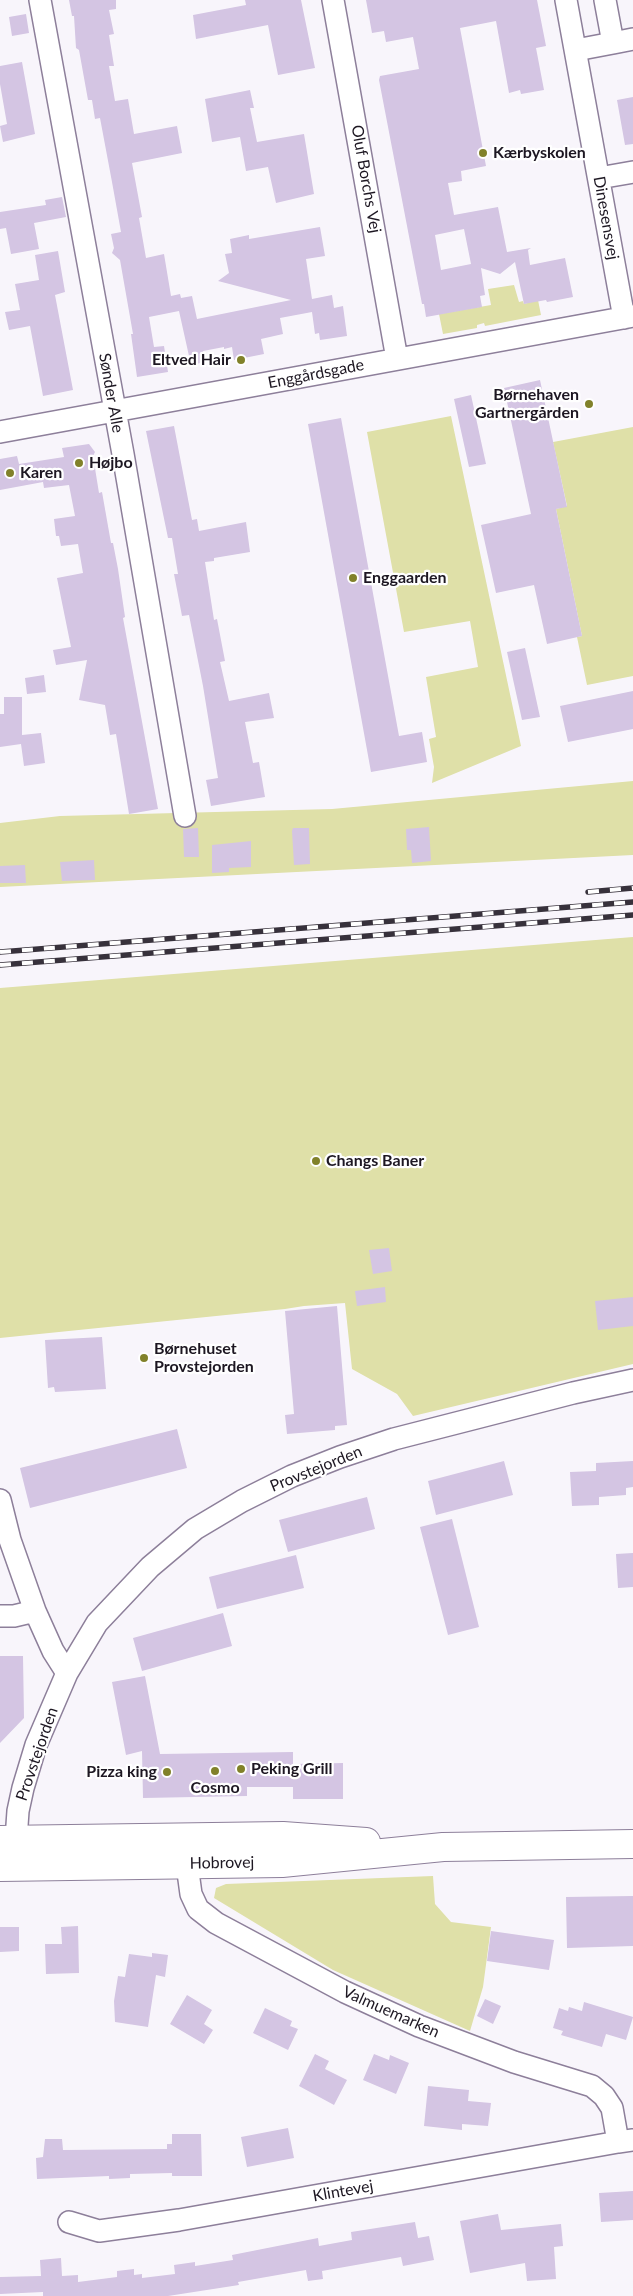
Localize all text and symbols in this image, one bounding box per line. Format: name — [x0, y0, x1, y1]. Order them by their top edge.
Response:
street label: Oluf Borchs Vej — [347, 123, 385, 235]
place label: Kærbyskolen — [493, 143, 586, 163]
marker: Kærbyskolen — [477, 147, 489, 159]
street label: Dinesensvej — [589, 175, 623, 261]
place label: Eltved Hair — [152, 350, 231, 370]
street label: Sønder Alle — [95, 352, 127, 434]
marker: Eltved Hair — [235, 354, 247, 366]
street label: Enggårdsgade — [266, 355, 366, 393]
place label: Børnehaven Gartnergården — [475, 385, 579, 423]
marker: Børnehaven Gartnergården — [583, 398, 595, 410]
place label: Højbo — [89, 453, 133, 473]
marker: Højbo — [73, 457, 85, 469]
place label: Karen — [20, 463, 62, 483]
marker: Karen — [4, 467, 16, 479]
place label: Enggaarden — [363, 568, 447, 588]
marker: Enggaarden — [347, 572, 359, 584]
place label: Changs Baner — [326, 1151, 424, 1171]
marker: Changs Baner — [310, 1155, 322, 1167]
place label: Børnehuset Provstejorden — [154, 1339, 254, 1377]
marker: Børnehuset Provstejorden — [138, 1352, 150, 1364]
street label: Provstejorden — [267, 1442, 365, 1496]
street label: Provstejorden — [12, 1705, 62, 1803]
place label: Peking Grill — [251, 1759, 333, 1779]
place label: Pizza king — [86, 1762, 157, 1782]
marker: Peking Grill — [235, 1763, 247, 1775]
marker: Cosmo — [209, 1765, 221, 1777]
marker: Pizza king — [161, 1766, 173, 1778]
place label: Cosmo — [190, 1778, 240, 1798]
street label: Hobrovej — [190, 1853, 254, 1873]
street label: Valmuemarken — [340, 1982, 442, 2042]
street label: Klintevej — [311, 2176, 375, 2206]

